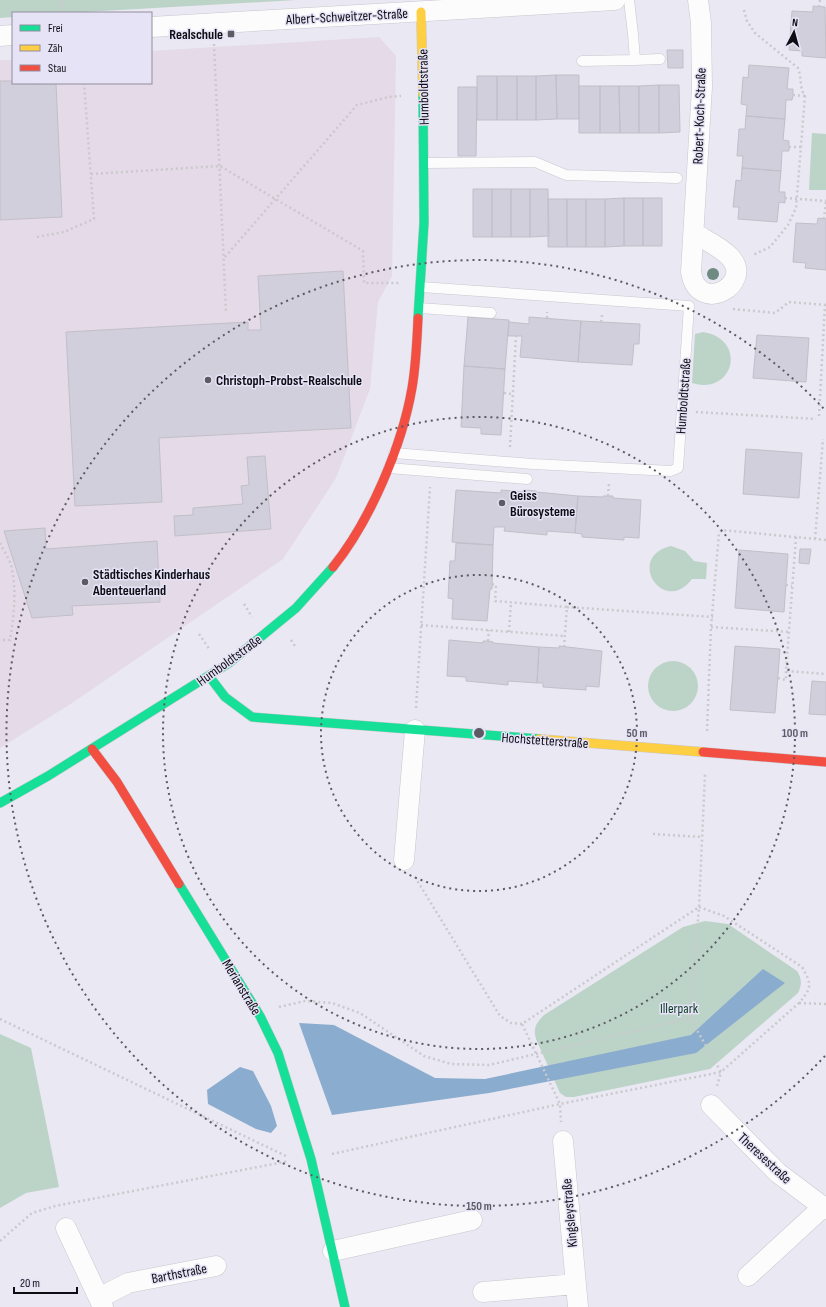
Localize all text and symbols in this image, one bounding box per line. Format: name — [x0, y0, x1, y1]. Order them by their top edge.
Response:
street label: Albert-Schweitzer-Straße — [285, 5, 408, 28]
legend — [12, 12, 152, 84]
north arrow — [774, 12, 814, 52]
text: N — [791, 16, 799, 29]
text: Frei — [48, 21, 63, 36]
place label: Realschule — [169, 26, 223, 43]
marker: Realschule — [226, 29, 236, 39]
text: Zäh — [48, 41, 63, 56]
street label: Humboldtstraße — [414, 49, 433, 125]
text: Stau — [48, 61, 66, 76]
street label: Robert-Koch-Straße — [689, 67, 710, 165]
street label: Humboldtstraße — [672, 357, 695, 435]
place label: Christoph-Probst-Realschule — [216, 372, 362, 389]
marker: Christoph-Probst-Realschule — [203, 375, 213, 385]
place label: Geiss Bürosysteme — [510, 487, 575, 520]
marker: Geiss Bürosysteme — [497, 498, 507, 508]
place label: Städtisches Kinderhaus Abenteuerland — [92, 566, 210, 599]
marker: Städtisches Kinderhaus Abenteuerland — [80, 577, 90, 587]
street label: Humboldtstraße — [193, 631, 265, 690]
centre of rings — [472, 726, 486, 740]
text: 50 m — [627, 726, 647, 741]
text: 100 m — [782, 726, 808, 741]
street label: Hochstetterstraße — [501, 729, 589, 752]
street label: Merianstraße — [218, 956, 265, 1018]
park label: Illerpark — [660, 1000, 699, 1017]
street label: Theresestraße — [734, 1129, 795, 1188]
street label: Kingsleystraße — [558, 1178, 581, 1248]
text: 150 m — [466, 1199, 492, 1214]
street label: Barthstraße — [150, 1260, 208, 1287]
scale bar — [14, 1269, 77, 1295]
text: 20 m — [20, 1276, 40, 1291]

